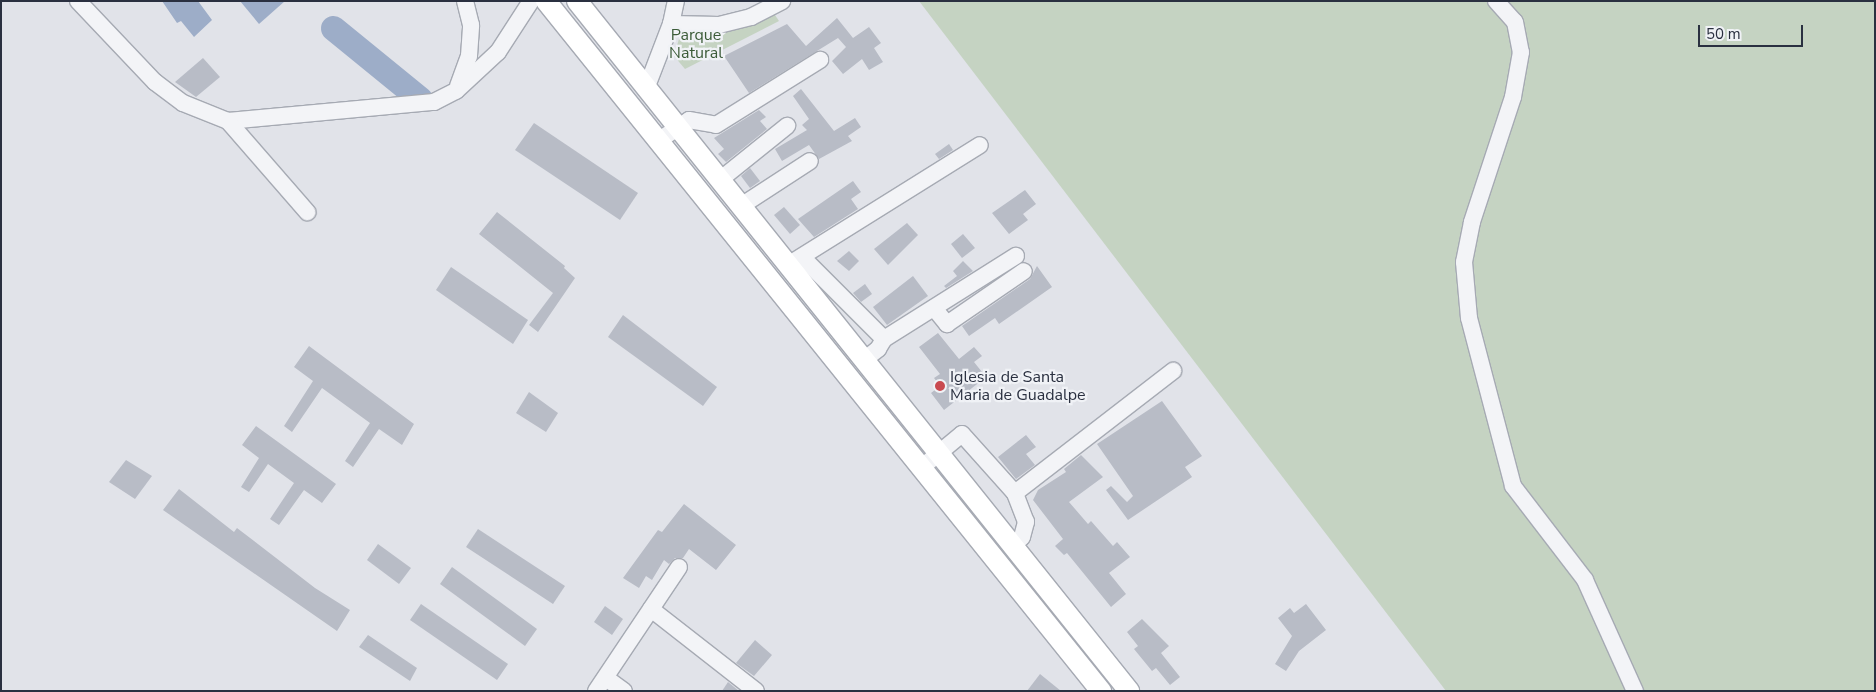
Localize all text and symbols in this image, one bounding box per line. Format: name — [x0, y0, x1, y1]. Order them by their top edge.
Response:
scale bar — [1701, 15, 1806, 47]
text: 50 m — [1706, 24, 1741, 44]
park label: Parque Natural — [669, 25, 723, 63]
place label: Iglesia de Santa Maria de Guadalpe — [950, 367, 1086, 405]
marker: Iglesia de Santa Maria de Guadalpe — [934, 380, 946, 392]

